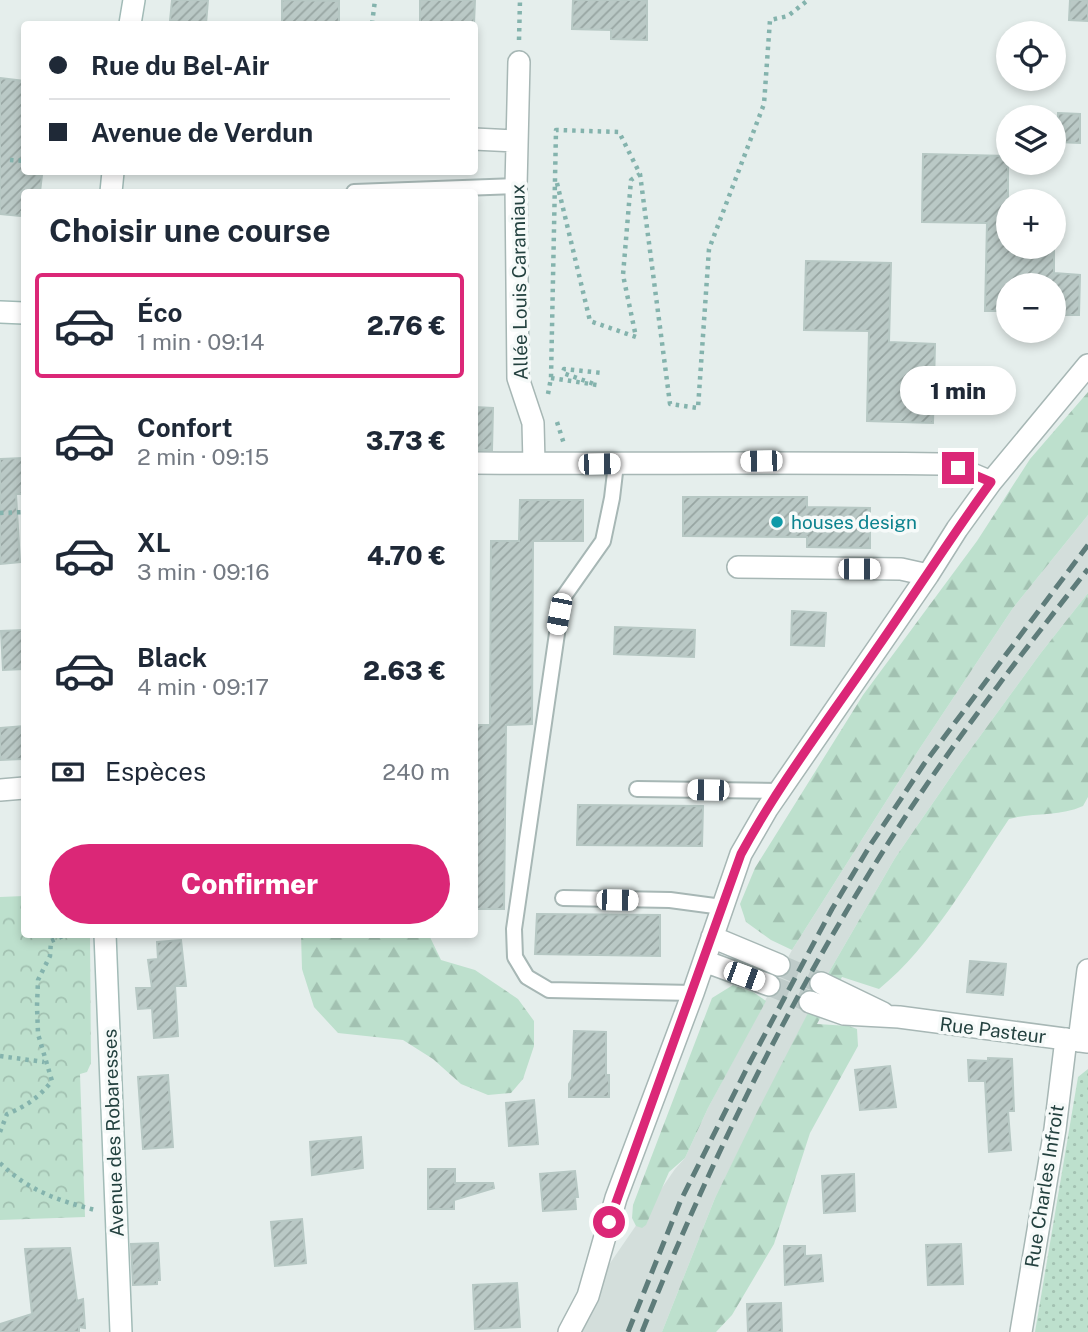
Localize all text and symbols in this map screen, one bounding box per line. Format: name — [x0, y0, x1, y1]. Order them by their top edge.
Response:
map controls — [996, 21, 1066, 343]
button: locate — [996, 21, 1066, 91]
text: Rue du Bel-Air — [91, 50, 269, 81]
button: layers — [996, 105, 1066, 175]
text: Avenue de Verdun — [91, 117, 313, 148]
street label: Allée Louis Caramiaux — [506, 184, 532, 380]
button: + — [996, 189, 1066, 259]
text: Choisir une course — [49, 212, 331, 249]
button: − — [996, 273, 1066, 343]
icon: car — [53, 294, 116, 357]
text: Éco — [137, 297, 183, 328]
text: 2.76 € — [367, 310, 446, 341]
text: 1 min · 09:14 — [137, 328, 265, 355]
callout: 1 min — [900, 366, 1016, 416]
text: 1 min — [930, 377, 986, 404]
icon: car — [53, 409, 116, 472]
text: Confort — [137, 412, 233, 443]
text: 3.73 € — [366, 425, 446, 456]
text: 2 min · 09:15 — [137, 443, 269, 470]
car — [740, 450, 783, 472]
route end — [942, 452, 974, 484]
car — [578, 453, 621, 475]
place label: houses design — [791, 511, 917, 533]
marker: houses design — [769, 514, 785, 530]
icon: car — [53, 524, 116, 587]
text: XL — [137, 527, 171, 558]
text: 4.70 € — [367, 540, 446, 571]
text: 3 min · 09:16 — [137, 558, 270, 585]
car — [839, 559, 881, 580]
car — [545, 591, 574, 637]
icon: car — [53, 639, 116, 702]
text: Black — [137, 642, 207, 673]
text: 2.63 € — [363, 655, 446, 686]
text: 4 min · 09:17 — [137, 673, 269, 700]
icon: cash — [49, 753, 87, 791]
text: Espèces — [105, 756, 206, 787]
text: 240 m — [382, 758, 450, 785]
car — [687, 779, 730, 801]
button: Confirmer — [49, 844, 450, 924]
car — [596, 889, 639, 911]
car — [721, 959, 768, 993]
street label: Rue Pasteur — [938, 1013, 1048, 1047]
street label: Avenue des Robaresses — [98, 1029, 128, 1237]
street label: Rue Charles Infroit — [1020, 1103, 1068, 1269]
route start — [593, 1206, 625, 1238]

